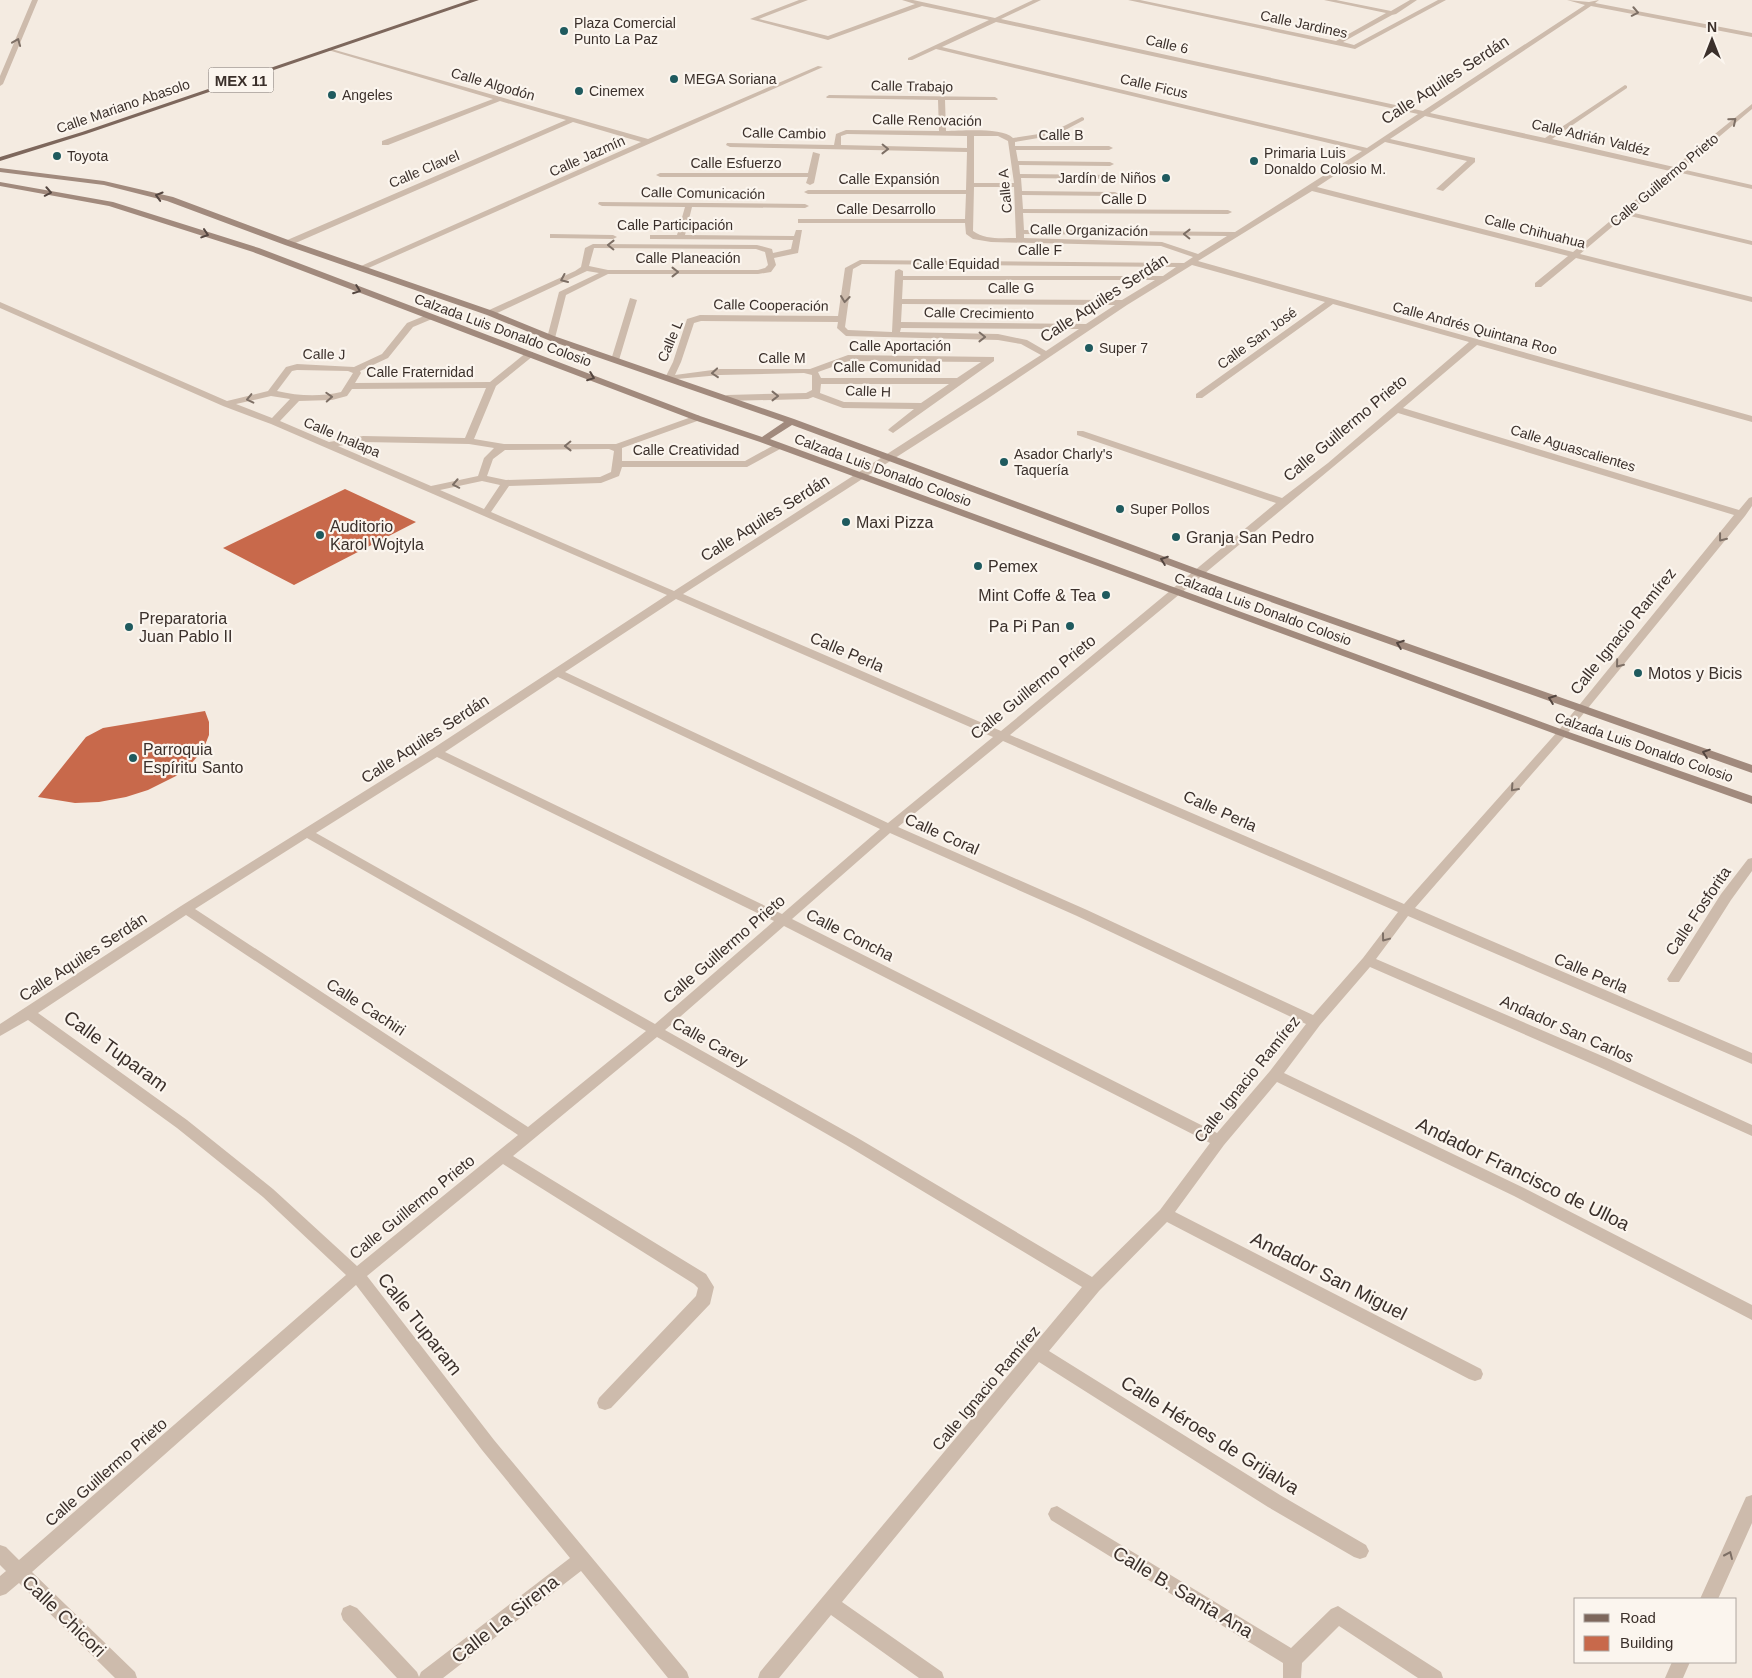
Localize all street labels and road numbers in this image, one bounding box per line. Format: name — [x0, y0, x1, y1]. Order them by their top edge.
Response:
street label: Calle Jardines — [1259, 7, 1349, 41]
street label: Calle 6 — [1144, 31, 1190, 57]
street label: Calle Aquiles Serdán — [1378, 32, 1512, 128]
street label: Calle Algodón — [449, 64, 537, 104]
road number: MEX 11 — [208, 68, 274, 92]
street label: Calle Ficus — [1118, 70, 1190, 102]
street label: Calle Mariano Abasolo — [54, 76, 192, 136]
street label: Calle Trabajo — [871, 77, 954, 95]
street label: Calle Renovación — [872, 111, 982, 129]
street label: Calle Adrián Valdéz — [1530, 116, 1652, 158]
street label: Calle Cambio — [742, 124, 826, 142]
street label: Calle B — [1038, 127, 1084, 143]
street label: Calle Guillermo Prieto — [1607, 130, 1721, 230]
street label: Calle Jazmín — [547, 132, 627, 180]
street label: Calle Clavel — [386, 147, 462, 191]
street label: Calle Esfuerzo — [690, 155, 782, 171]
street label: Calle A — [995, 168, 1015, 214]
street label: Calle Expansión — [838, 171, 940, 187]
street label: Calle Comunicación — [641, 184, 765, 202]
street label: Calle D — [1101, 191, 1147, 207]
street label: Calle Desarrollo — [836, 201, 936, 217]
street label: Calle Chihuahua — [1483, 211, 1587, 251]
street label: Calle Participación — [617, 217, 733, 233]
street label: Calle Organización — [1030, 221, 1148, 239]
street label: Calle F — [1018, 242, 1062, 258]
street label: Calle Planeación — [635, 250, 741, 266]
street label: Calle Aquiles Serdán — [1037, 250, 1171, 346]
street label: Calle Equidad — [912, 256, 1000, 272]
street label: Calle G — [988, 280, 1034, 296]
street label: Calzada Luis Donaldo Colosio — [412, 290, 594, 370]
street label: Calle Cooperación — [713, 296, 829, 314]
street label: Calle Andrés Quintana Roo — [1391, 298, 1559, 358]
street label: Calle Crecimiento — [924, 304, 1035, 322]
street label: Calle San José — [1214, 304, 1300, 372]
street label: Calle L — [654, 318, 686, 364]
street label: Calle Aportación — [849, 338, 951, 354]
street label: Calle J — [302, 346, 346, 362]
street label: Calle M — [758, 350, 806, 366]
street label: Calle Comunidad — [833, 359, 941, 375]
street label: Calle Fraternidad — [366, 364, 474, 380]
street label: Calle Guillermo Prieto — [1280, 371, 1410, 485]
street label: Calle H — [845, 382, 891, 400]
street label: Calle Inalapa — [301, 414, 383, 460]
street label: Calle Aguascalientes — [1509, 421, 1637, 475]
street label: Calzada Luis Donaldo Colosio — [792, 430, 974, 510]
street label: Calle Creatividad — [633, 442, 739, 458]
street label: Calle Aquiles Serdán — [698, 471, 832, 565]
street label: Calle Ignacio Ramírez — [1567, 564, 1679, 698]
street label: Calzada Luis Donaldo Colosio — [1172, 569, 1354, 649]
street label: Calle Perla — [808, 629, 886, 675]
street label: Calle Guillermo Prieto — [967, 631, 1099, 743]
street label: Calle Aquiles Serdán — [358, 691, 492, 787]
street label: Calzada Luis Donaldo Colosio — [1553, 709, 1735, 785]
street label: Calle Perla — [1181, 787, 1259, 835]
street label: Calle Coral — [902, 810, 982, 858]
street label: Calle Fosforita — [1662, 863, 1734, 959]
street label: Calle Guillermo Prieto — [660, 891, 788, 1006]
street label: Calle Concha — [803, 906, 897, 964]
street label: Calle Aquiles Serdán — [16, 909, 150, 1005]
street label: Calle Perla — [1552, 950, 1630, 996]
street label: Calle Cachiri — [323, 975, 409, 1039]
street label: Andador San Carlos — [1498, 992, 1636, 1066]
street label: Calle Tuparam — [60, 1006, 172, 1096]
street label: Calle Ignacio Ramírez — [1191, 1012, 1303, 1146]
street label: Calle Carey — [669, 1014, 751, 1070]
street label: Andador Francisco de Ulloa — [1413, 1113, 1633, 1235]
street label: Calle Guillermo Prieto — [346, 1151, 478, 1263]
street label: Andador San Miguel — [1248, 1228, 1410, 1324]
street label: Calle Tuparam — [374, 1269, 466, 1379]
street label: Calle Ignacio Ramírez — [929, 1322, 1043, 1454]
street label: Calle Héroes de Grijalva — [1117, 1372, 1303, 1499]
street label: Calle Guillermo Prieto — [42, 1414, 170, 1529]
street label: Calle B. Santa Ana — [1109, 1542, 1257, 1642]
street label: Calle La Sirena — [447, 1570, 563, 1667]
street label: Calle Chicori — [18, 1571, 110, 1661]

